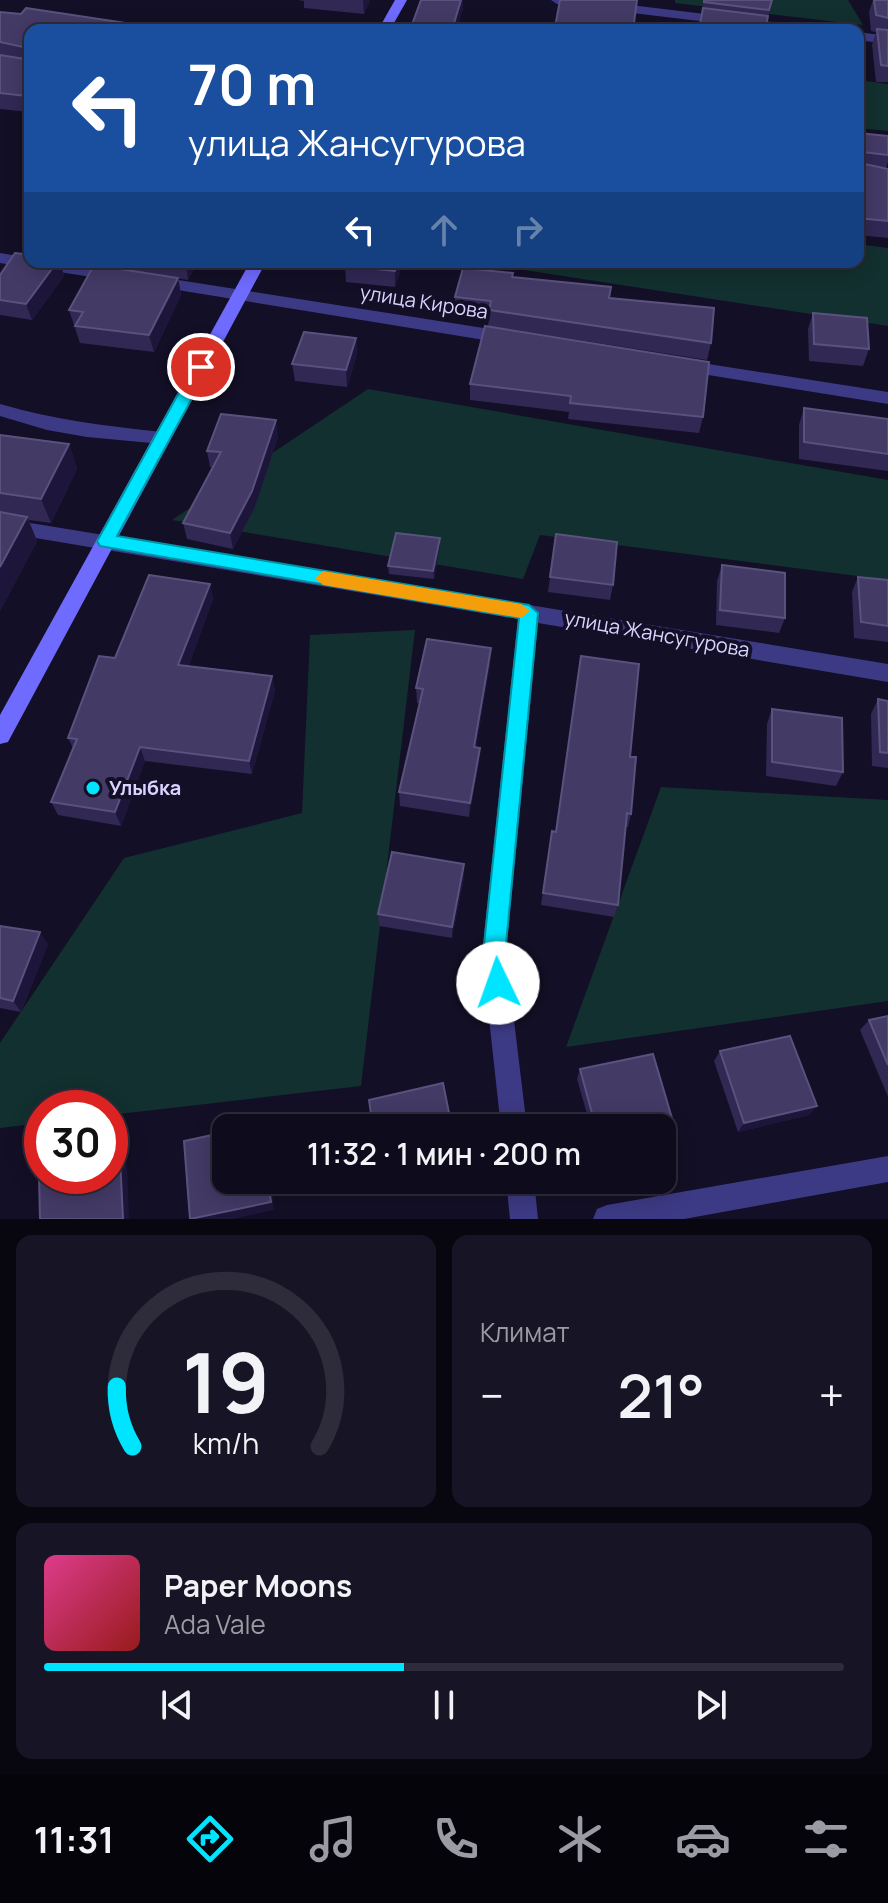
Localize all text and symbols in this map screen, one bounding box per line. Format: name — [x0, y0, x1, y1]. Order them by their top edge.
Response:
text: 70 m — [188, 45, 316, 122]
icon: left — [56, 56, 160, 160]
text: улица Жансугурова — [188, 118, 526, 167]
icon: left — [338, 208, 382, 252]
icon: ahead — [422, 208, 466, 252]
icon: right — [506, 208, 550, 252]
street label: улица Кирова — [358, 278, 490, 325]
pin — [167, 333, 235, 401]
icon: arrive — [179, 345, 223, 389]
street label: улица Жансугурова — [562, 604, 752, 663]
place label: Улыбка — [109, 774, 181, 801]
marker: Улыбка — [84, 779, 102, 797]
position arrow — [456, 941, 540, 1025]
speed limit sign: 30 — [24, 1090, 128, 1194]
text: 11:32 · 1 мин · 200 m — [307, 1133, 581, 1174]
text: Климат — [480, 1314, 570, 1350]
text: 19 — [182, 1324, 270, 1438]
text: 21° — [617, 1354, 705, 1436]
text: − — [480, 1365, 504, 1425]
text: + — [819, 1365, 844, 1425]
text: km/h — [193, 1424, 259, 1463]
text: Paper Moons — [164, 1565, 352, 1606]
text: Ada Vale — [164, 1606, 266, 1642]
icon: previous — [155, 1683, 199, 1727]
icon: pause — [422, 1683, 466, 1727]
icon: next — [689, 1683, 733, 1727]
icon: directions — [182, 1811, 238, 1867]
icon: music — [305, 1811, 361, 1867]
icon: phone — [428, 1811, 484, 1867]
icon: climate — [552, 1811, 608, 1867]
icon: car — [675, 1811, 731, 1867]
icon: filters — [798, 1811, 854, 1867]
text: 11:31 — [34, 1815, 114, 1864]

